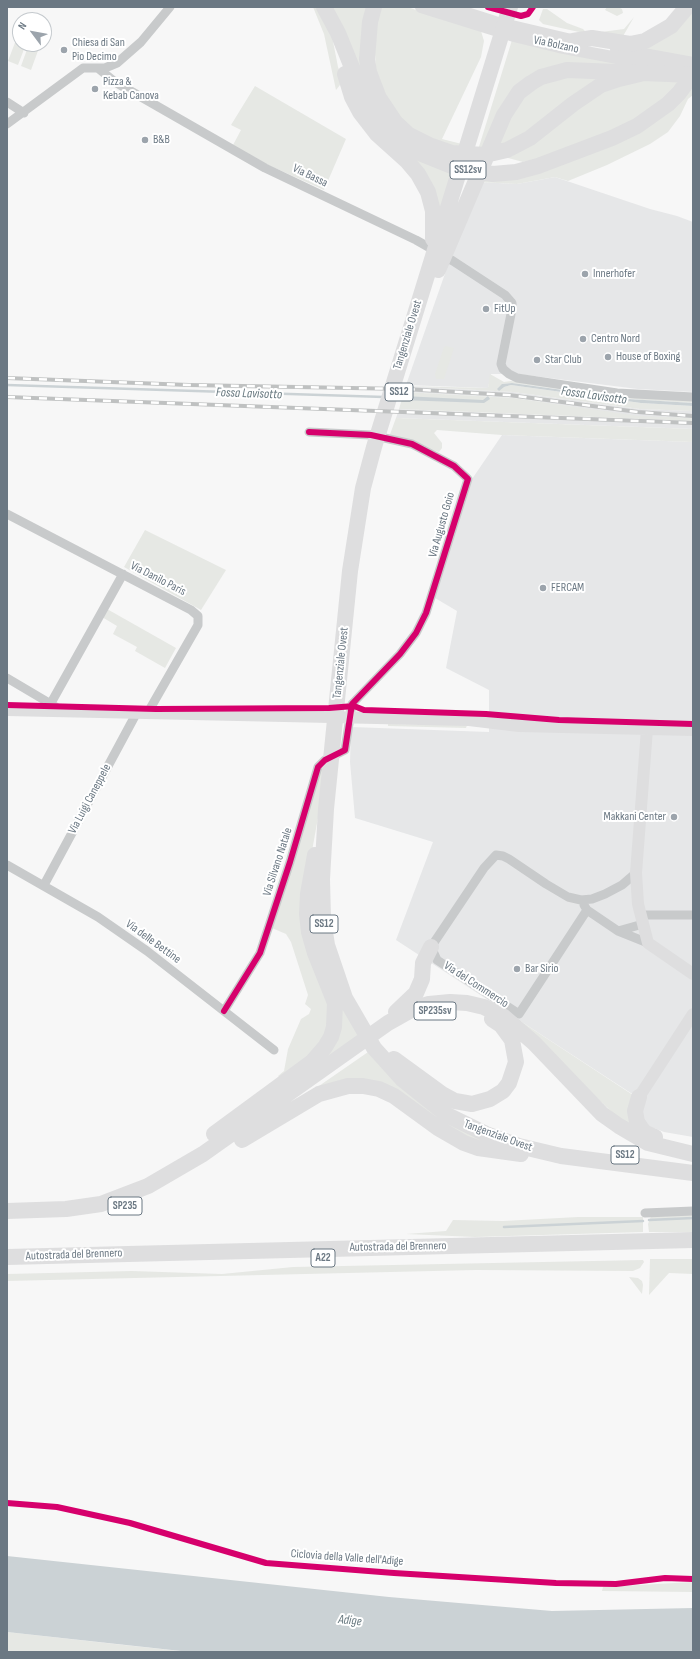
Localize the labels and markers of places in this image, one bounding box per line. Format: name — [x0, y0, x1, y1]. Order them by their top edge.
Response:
place label: Chiesa di San Pio Decimo — [72, 36, 125, 64]
marker: Chiesa di San Pio Decimo — [59, 45, 69, 55]
place label: Pizza & Kebab Canova — [103, 75, 159, 103]
marker: Pizza & Kebab Canova — [90, 84, 100, 94]
place label: B&B — [153, 133, 170, 147]
marker: B&B — [140, 135, 150, 145]
place label: Innerhofer — [593, 267, 636, 281]
marker: Innerhofer — [580, 269, 590, 279]
place label: FitUp — [494, 302, 516, 316]
marker: FitUp — [481, 304, 491, 314]
place label: Centro Nord — [591, 332, 640, 346]
marker: Centro Nord — [578, 334, 588, 344]
place label: House of Boxing — [616, 350, 680, 364]
marker: House of Boxing — [603, 352, 613, 362]
place label: Star Club — [545, 353, 582, 367]
marker: Star Club — [532, 355, 542, 365]
place label: FERCAM — [551, 581, 584, 595]
marker: FERCAM — [538, 583, 548, 593]
place label: Makkani Center — [604, 810, 666, 824]
marker: Makkani Center — [669, 812, 679, 822]
place label: Bar Sirio — [525, 962, 558, 976]
marker: Bar Sirio — [512, 964, 522, 974]

